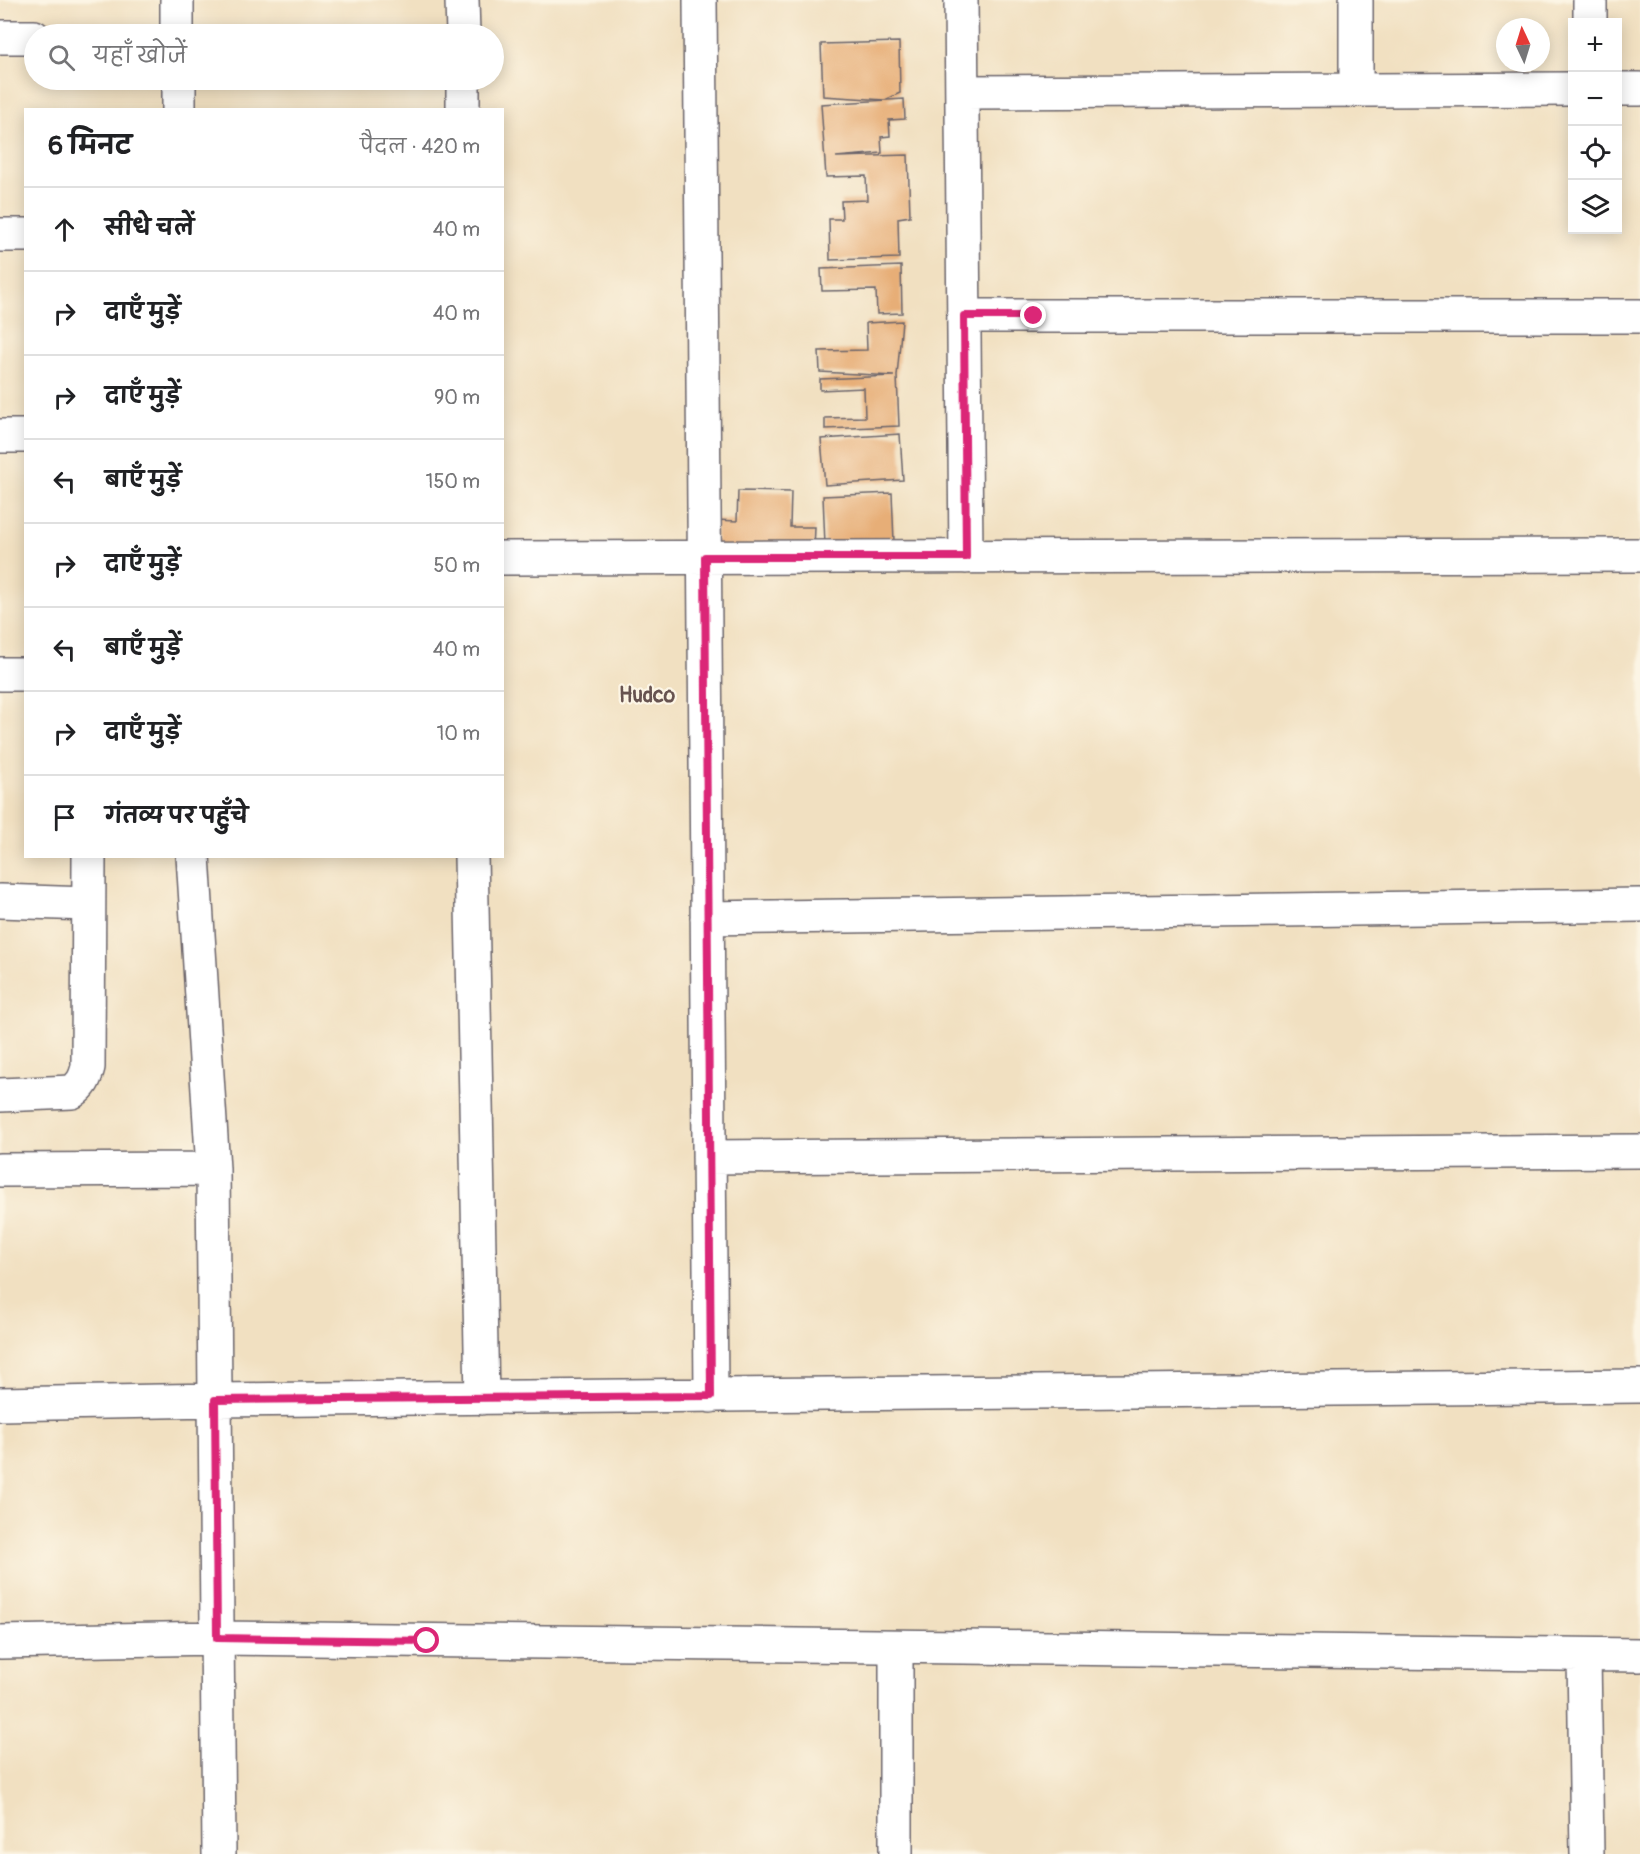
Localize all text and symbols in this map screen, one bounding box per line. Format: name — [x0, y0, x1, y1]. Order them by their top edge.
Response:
north arrow — [1496, 18, 1550, 72]
map controls — [1568, 18, 1622, 234]
button: + — [1568, 18, 1622, 72]
search box — [24, 24, 504, 90]
icon: search — [45, 41, 78, 74]
text: यहाँ खोजें — [93, 42, 187, 70]
button: − — [1568, 72, 1622, 126]
button: locate — [1568, 126, 1622, 180]
text: 6 मिनट — [48, 130, 132, 162]
text: पैदल · 420 m — [360, 134, 480, 159]
button: layers — [1568, 180, 1622, 234]
icon: ahead — [48, 213, 81, 246]
text: सीधे चलें — [105, 214, 194, 242]
text: 40 m — [433, 217, 480, 242]
icon: right — [48, 297, 81, 330]
text: दाएँ मुड़ें — [105, 298, 181, 326]
text: 40 m — [433, 301, 480, 326]
route end — [1020, 302, 1046, 328]
icon: right — [48, 381, 81, 414]
text: दाएँ मुड़ें — [105, 382, 181, 410]
text: 90 m — [434, 385, 480, 410]
icon: left — [48, 465, 81, 498]
text: बाएँ मुड़ें — [105, 466, 181, 494]
text: 150 m — [426, 469, 480, 494]
icon: right — [48, 549, 81, 582]
text: दाएँ मुड़ें — [105, 550, 181, 578]
text: 50 m — [433, 553, 480, 578]
icon: left — [48, 633, 81, 666]
text: बाएँ मुड़ें — [105, 634, 181, 662]
text: 40 m — [433, 637, 480, 662]
district label: Hudco — [619, 682, 676, 709]
icon: right — [48, 717, 81, 750]
text: दाएँ मुड़ें — [105, 718, 181, 746]
text: 10 m — [436, 721, 480, 746]
icon: arrive — [48, 801, 81, 834]
text: गंतव्य पर पहुँचे — [105, 802, 248, 830]
route start — [413, 1627, 439, 1653]

